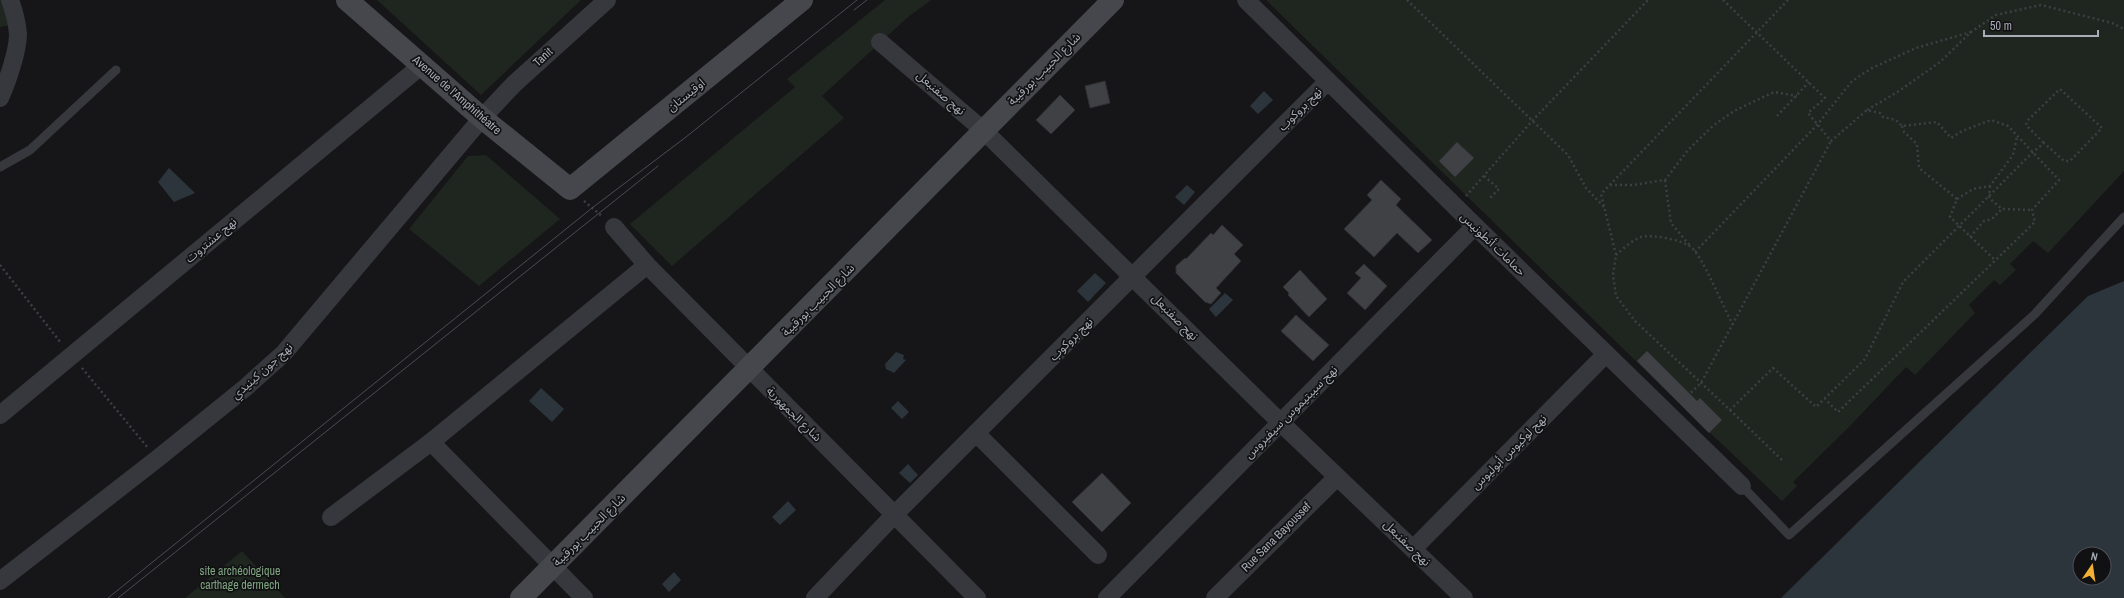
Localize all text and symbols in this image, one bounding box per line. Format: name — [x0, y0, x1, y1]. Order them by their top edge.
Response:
scale bar — [1984, 12, 2098, 38]
text: 50 m — [1990, 18, 2012, 34]
street label: شارع الحبيب بورقيبة — [1004, 29, 1085, 110]
street label: Tanit — [530, 44, 557, 70]
street label: Avenue de l'Amphithéatre — [408, 51, 505, 138]
street label: نهج صفنبعل — [913, 67, 969, 119]
street label: اوقيستان — [664, 75, 708, 115]
street label: نهج بروكوب — [1275, 84, 1326, 135]
street label: حمامات أنطونيس — [1457, 209, 1529, 279]
street label: نهج عشتروت — [182, 214, 241, 267]
street label: شارع الحبيب بورقيبة — [778, 260, 859, 341]
street label: نهج صفنبعل — [1147, 290, 1202, 345]
street label: نهج بروكوب — [1046, 314, 1097, 365]
street label: نهج جون كينيدي — [228, 339, 297, 404]
street label: نهج سيبتيموس سيفيروس — [1241, 362, 1342, 463]
street label: شارع الجمهورية — [762, 383, 825, 446]
street label: نهج لوكيوس أبوليوس — [1468, 411, 1551, 494]
street label: شارع الحبيب بورقيبة — [549, 490, 630, 571]
street label: Rue Sana Bayoussef — [1238, 498, 1315, 575]
street label: نهج صفنبعل — [1379, 516, 1434, 570]
north arrow — [2072, 546, 2112, 586]
text: N — [2090, 549, 2099, 564]
park label: site archéologique carthage dermech — [200, 563, 280, 593]

